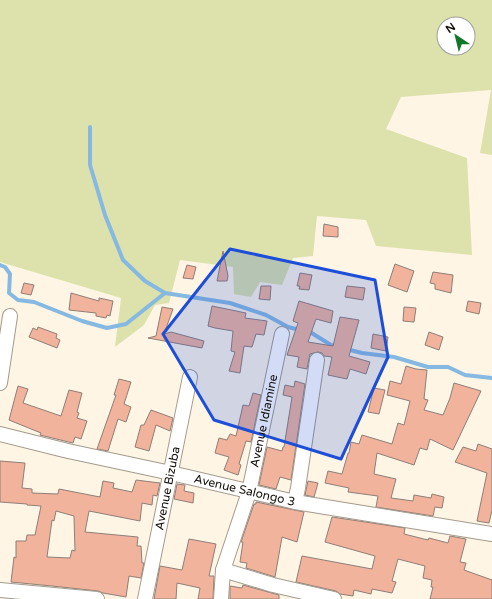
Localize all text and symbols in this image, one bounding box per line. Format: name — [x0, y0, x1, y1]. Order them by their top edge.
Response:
north arrow — [436, 16, 476, 56]
text: N — [443, 20, 458, 36]
street label: Avenue Idiamine — [247, 373, 280, 469]
street label: Avenue Bizuba — [152, 445, 183, 531]
street label: Avenue Salongo 3 — [193, 472, 297, 509]

